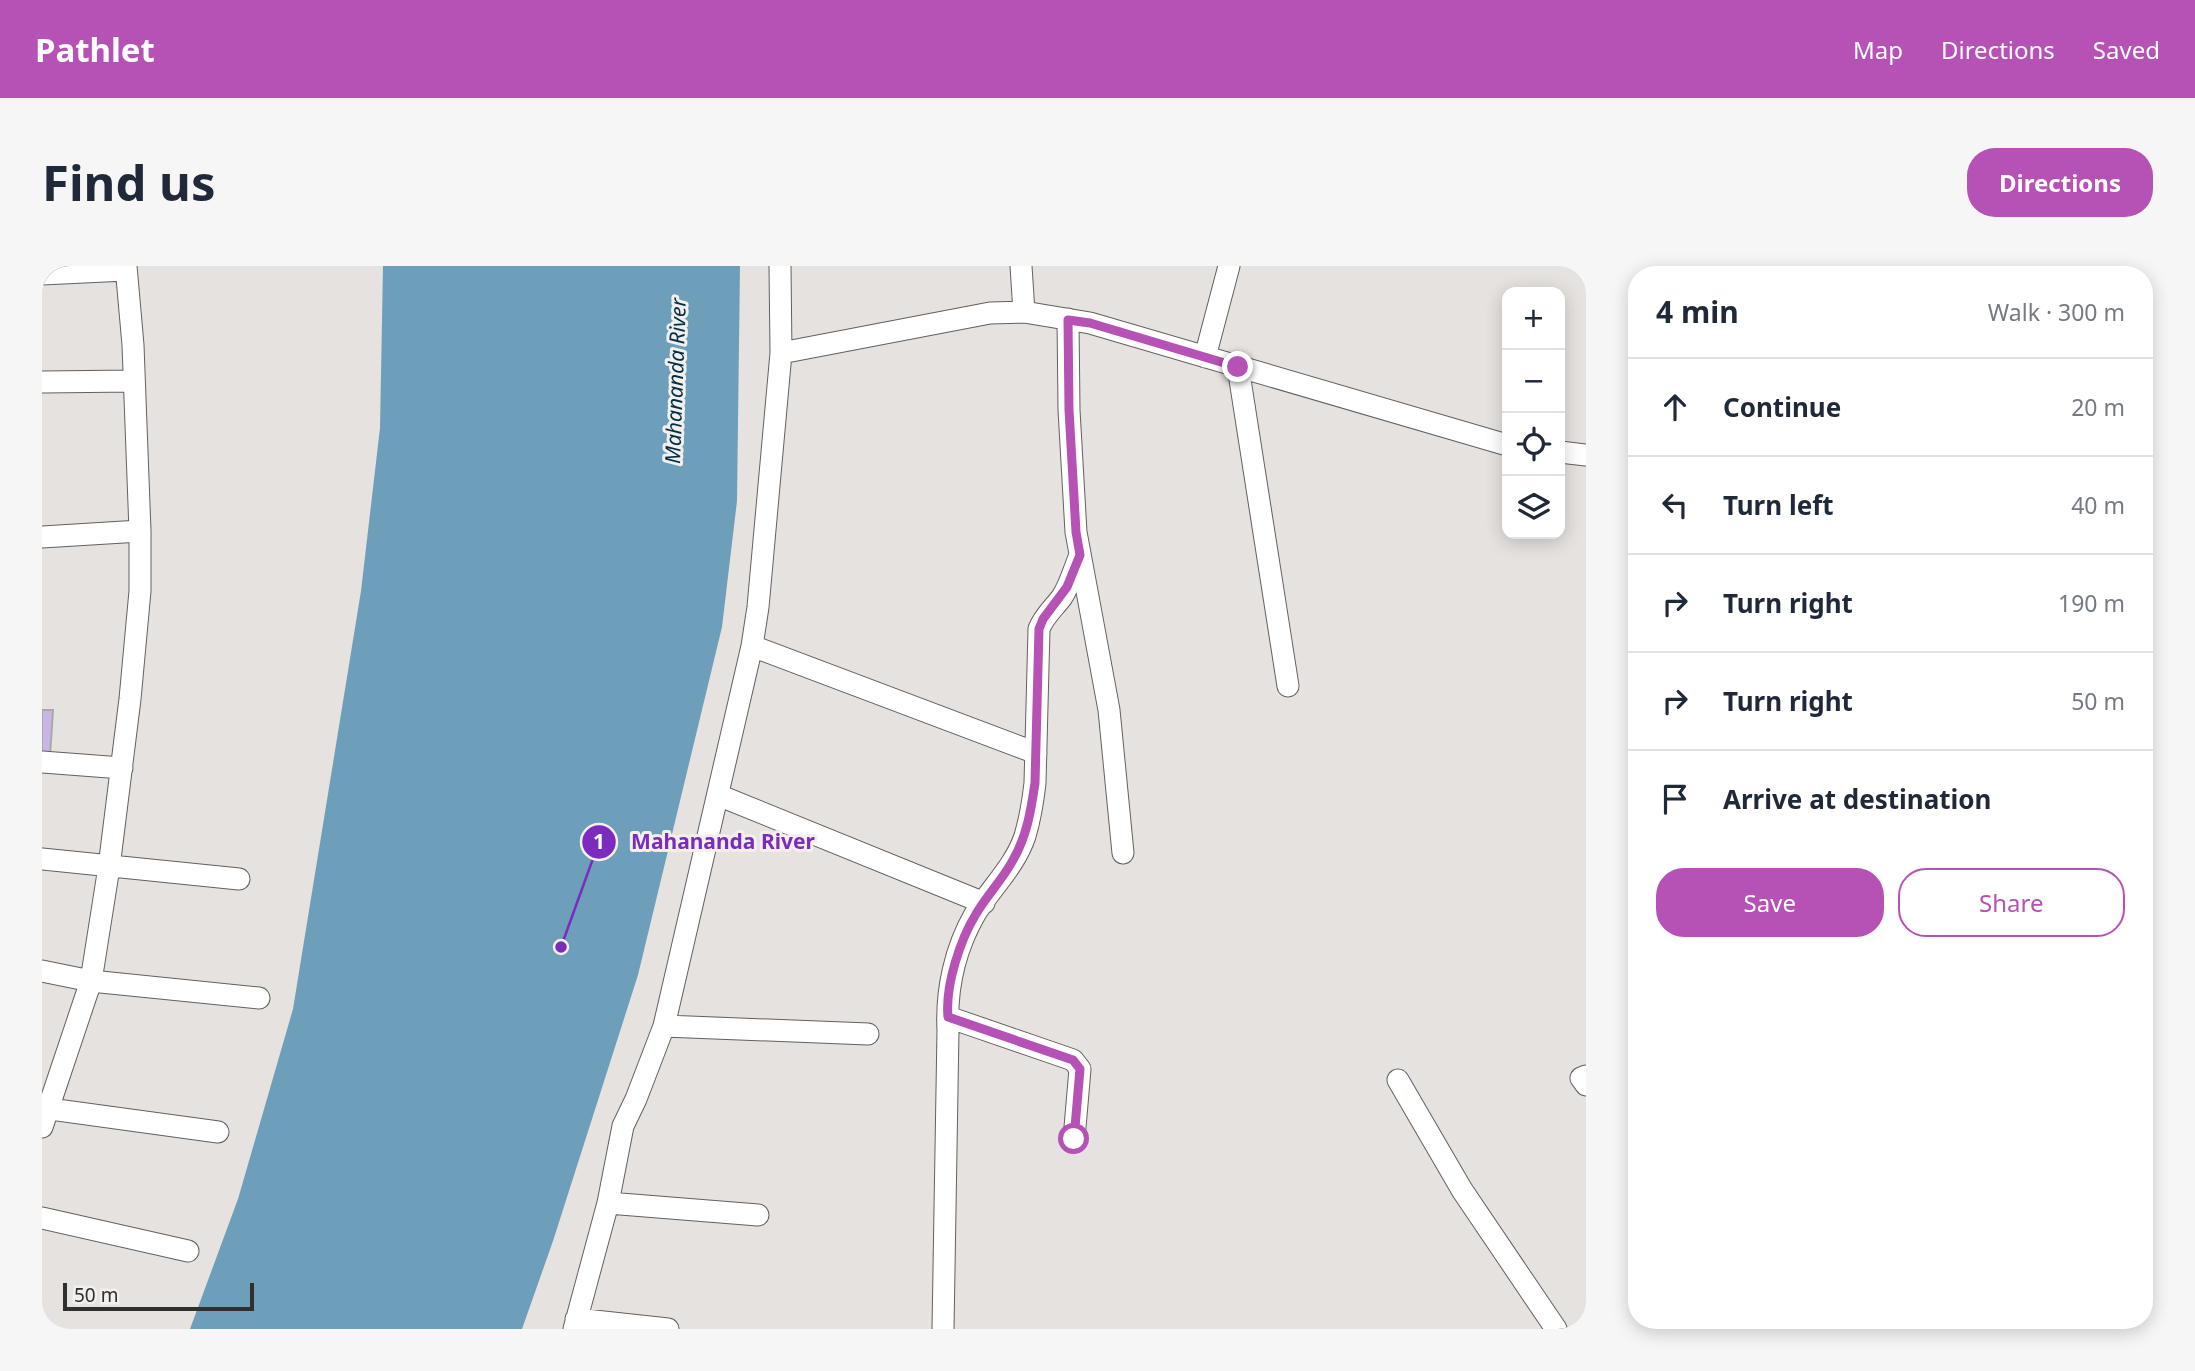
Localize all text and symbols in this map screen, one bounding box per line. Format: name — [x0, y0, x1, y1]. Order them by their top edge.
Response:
text: Pathlet — [35, 27, 155, 72]
text: Map — [1853, 33, 1903, 66]
text: Directions — [1941, 33, 2055, 66]
text: Saved — [2093, 33, 2160, 66]
button: Directions — [1967, 148, 2153, 217]
text: Find us — [42, 149, 216, 215]
map controls — [1502, 287, 1565, 539]
button: + — [1502, 287, 1565, 350]
text: 4 min — [1656, 291, 1739, 332]
water label: Mahananda River — [658, 296, 692, 464]
text: Walk · 300 m — [1988, 296, 2125, 328]
button: − — [1502, 350, 1565, 413]
route end — [1222, 351, 1253, 382]
icon: ahead — [1656, 388, 1694, 426]
text: Continue — [1723, 389, 1841, 425]
text: 20 m — [2071, 391, 2125, 423]
button: locate — [1502, 413, 1565, 476]
button: layers — [1502, 476, 1565, 539]
icon: left — [1656, 486, 1694, 524]
text: Turn left — [1723, 487, 1834, 523]
text: 40 m — [2071, 489, 2125, 521]
icon: right — [1656, 584, 1694, 622]
text: Turn right — [1723, 585, 1853, 621]
text: 190 m — [2058, 587, 2125, 619]
icon: right — [1656, 682, 1694, 720]
text: Turn right — [1723, 683, 1853, 719]
text: 50 m — [2071, 685, 2125, 717]
icon: arrive — [1656, 780, 1694, 818]
text: Arrive at destination — [1723, 781, 1992, 817]
callout: Mahananda River — [582, 821, 829, 863]
text: 1 — [593, 827, 605, 855]
text: Mahananda River — [631, 827, 815, 855]
button: Save — [1656, 868, 1884, 937]
button: Share — [1898, 868, 2125, 937]
route start — [1058, 1123, 1089, 1154]
scale bar — [63, 1280, 254, 1312]
text: 50 m — [74, 1282, 118, 1308]

